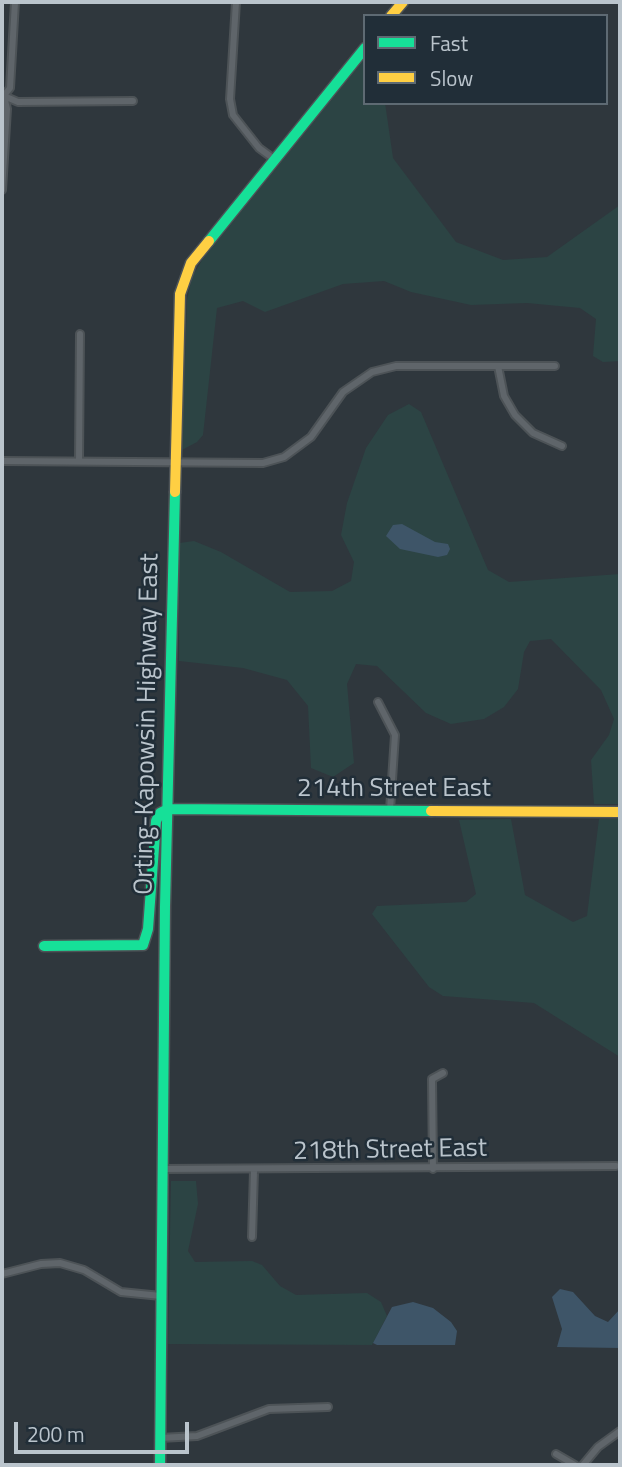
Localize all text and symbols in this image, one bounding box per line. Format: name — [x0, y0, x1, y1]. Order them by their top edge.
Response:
legend — [363, 14, 608, 105]
text: Fast — [430, 27, 468, 59]
text: Slow — [430, 62, 473, 94]
street label: Orting-Kapowsin Highway East — [129, 553, 167, 895]
street label: 214th Street East — [297, 774, 491, 806]
street label: 218th Street East — [293, 1134, 487, 1168]
scale bar — [18, 1408, 192, 1452]
text: 200 m — [27, 1418, 84, 1450]

